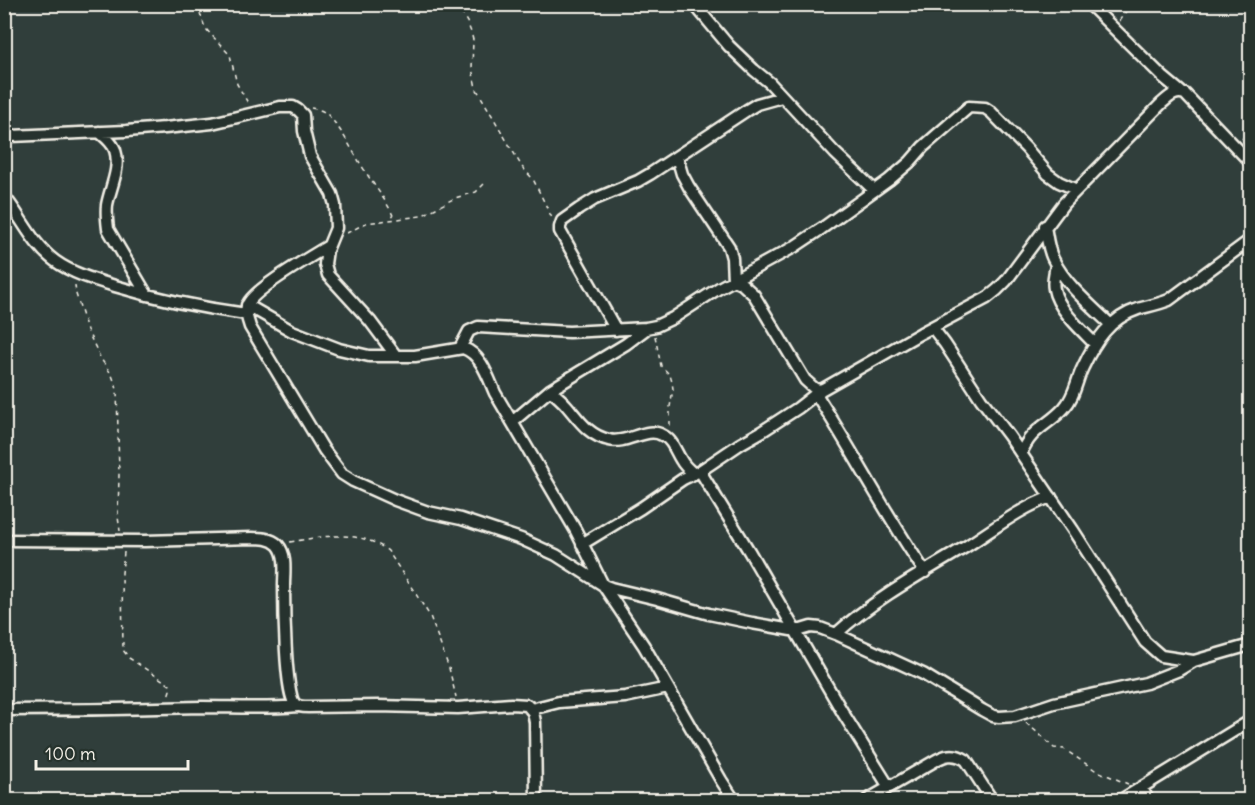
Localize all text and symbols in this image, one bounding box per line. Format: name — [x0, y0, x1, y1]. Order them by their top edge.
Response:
scale bar — [36, 733, 188, 771]
text: 100 m — [45, 742, 96, 765]

